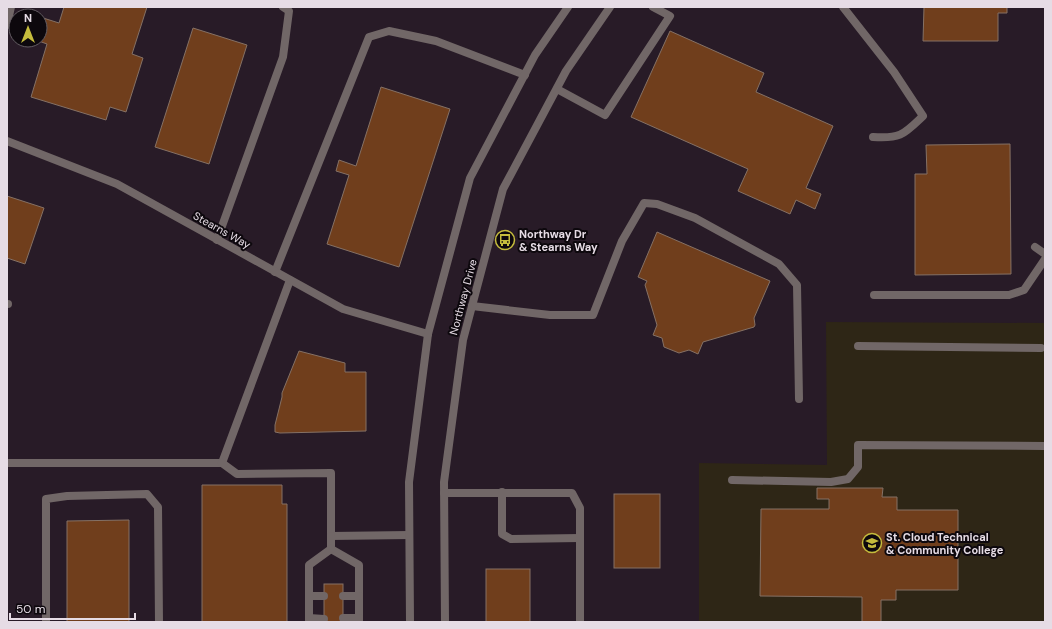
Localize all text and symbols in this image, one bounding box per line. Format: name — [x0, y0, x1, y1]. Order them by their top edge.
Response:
north arrow — [8, 8, 48, 48]
text: N — [24, 11, 32, 25]
street label: Stearns Way — [191, 208, 253, 252]
place label: Northway Dr & Stearns Way — [519, 227, 598, 254]
bus stop icon: Northway Dr & Stearns Way — [494, 229, 516, 251]
street label: Northway Drive — [446, 258, 480, 336]
place label: St. Cloud Technical & Community College — [886, 530, 1004, 557]
school or university icon: St. Cloud Technical & Community College — [861, 532, 883, 554]
scale bar — [10, 595, 135, 621]
text: 50 m — [16, 601, 45, 617]

